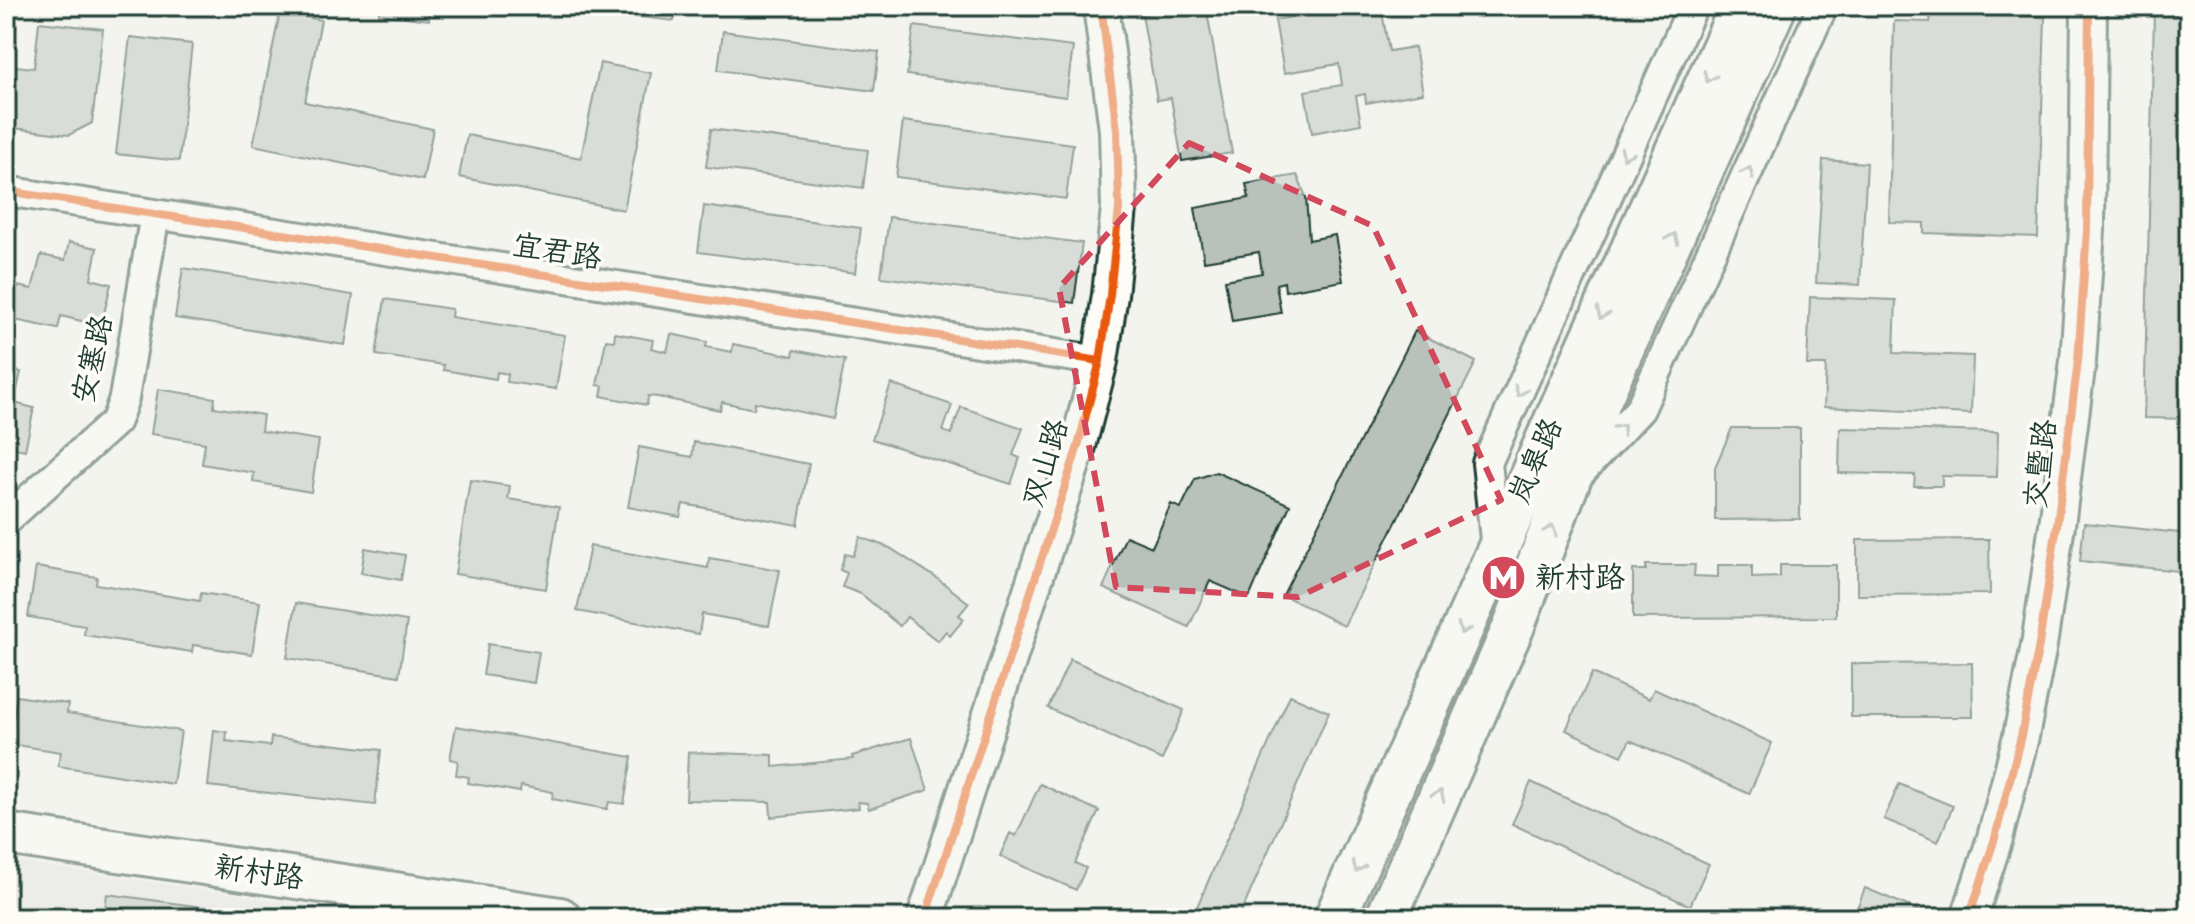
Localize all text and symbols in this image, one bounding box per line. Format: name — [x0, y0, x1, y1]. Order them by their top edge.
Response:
one-way arrow — [1703, 69, 1719, 83]
one-way arrow — [1620, 146, 1636, 160]
one-way arrow — [1738, 166, 1754, 181]
street label: 宜君路 — [509, 224, 605, 280]
one-way arrow — [1663, 232, 1679, 247]
one-way arrow — [1596, 306, 1612, 320]
street label: 安塞路 — [62, 310, 124, 408]
one-way arrow — [1513, 383, 1529, 397]
street label: 岚皋路 — [1499, 411, 1573, 511]
street label: 双山路 — [1013, 414, 1079, 512]
street label: 交暨路 — [2015, 417, 2067, 511]
one-way arrow — [1611, 424, 1625, 439]
one-way arrow — [1541, 524, 1558, 538]
metro station icon: 新村路 — [1480, 554, 1528, 602]
place label: 新村路 — [1535, 557, 1625, 599]
one-way arrow — [1456, 620, 1472, 635]
one-way arrow — [1430, 789, 1446, 804]
street label: 新村路 — [212, 846, 306, 900]
one-way arrow — [1352, 858, 1368, 873]

